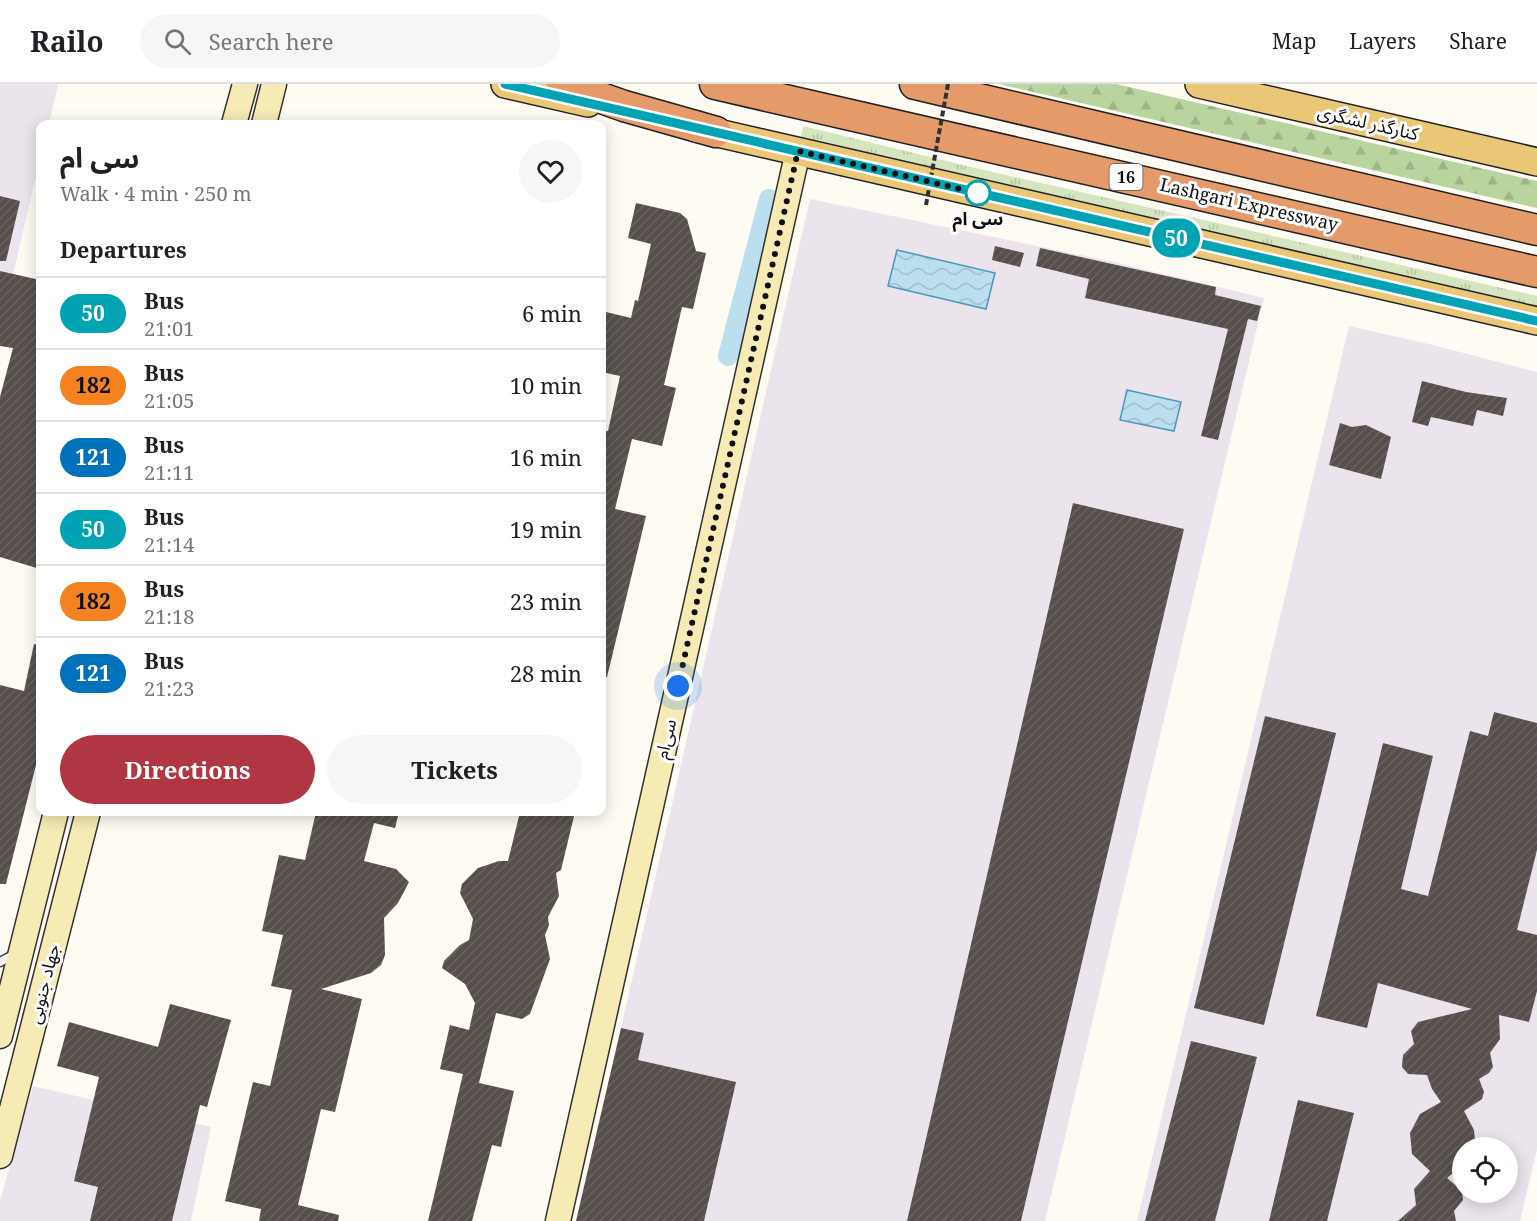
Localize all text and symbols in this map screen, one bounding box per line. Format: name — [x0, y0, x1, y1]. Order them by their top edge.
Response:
search box — [140, 14, 560, 68]
text: Railo — [30, 22, 104, 60]
icon: search — [161, 25, 194, 58]
text: Search here — [209, 26, 334, 56]
text: Map — [1272, 27, 1316, 55]
text: Layers — [1349, 27, 1416, 55]
text: Share — [1449, 27, 1507, 55]
street label: کنارگذر لشگری — [1315, 99, 1422, 145]
text: سی ام — [60, 138, 139, 176]
button: heart — [519, 140, 582, 203]
road number: 16 — [1110, 164, 1142, 190]
street label: Lashgari Expressway — [1158, 172, 1341, 236]
text: Walk · 4 min · 250 m — [60, 180, 252, 207]
marker: سی ام — [965, 180, 991, 206]
place label: سی ام — [953, 206, 1003, 232]
line badge: 50 — [1149, 218, 1203, 258]
text: 50 — [1164, 224, 1188, 252]
text: Departures — [60, 234, 187, 264]
text: Bus — [144, 285, 184, 315]
text: 6 min — [522, 298, 582, 328]
text: 50 — [81, 299, 105, 327]
text: 21:01 — [144, 315, 194, 342]
text: Bus — [144, 357, 184, 387]
text: 10 min — [510, 370, 582, 400]
text: 182 — [75, 371, 111, 399]
text: 21:05 — [144, 387, 194, 414]
text: Bus — [144, 429, 184, 459]
text: 16 min — [510, 442, 582, 472]
text: 121 — [75, 443, 111, 471]
text: 21:11 — [144, 459, 194, 486]
text: Bus — [144, 501, 184, 531]
text: 19 min — [510, 514, 582, 544]
text: 50 — [81, 515, 105, 543]
text: 21:14 — [144, 531, 194, 558]
text: Bus — [144, 573, 184, 603]
text: 23 min — [510, 586, 582, 616]
text: 182 — [75, 587, 111, 615]
text: 21:18 — [144, 603, 194, 630]
text: Bus — [144, 645, 184, 675]
text: 28 min — [510, 658, 582, 688]
text: 121 — [75, 659, 111, 687]
your location — [663, 671, 693, 701]
text: 21:23 — [144, 675, 194, 702]
street label: سی‌ام — [649, 716, 684, 762]
button: Directions — [60, 735, 315, 804]
button: Tickets — [327, 735, 582, 804]
street label: جهاد جنوبی — [22, 941, 65, 1026]
map controls — [1452, 1137, 1518, 1203]
button: locate — [1452, 1137, 1518, 1203]

